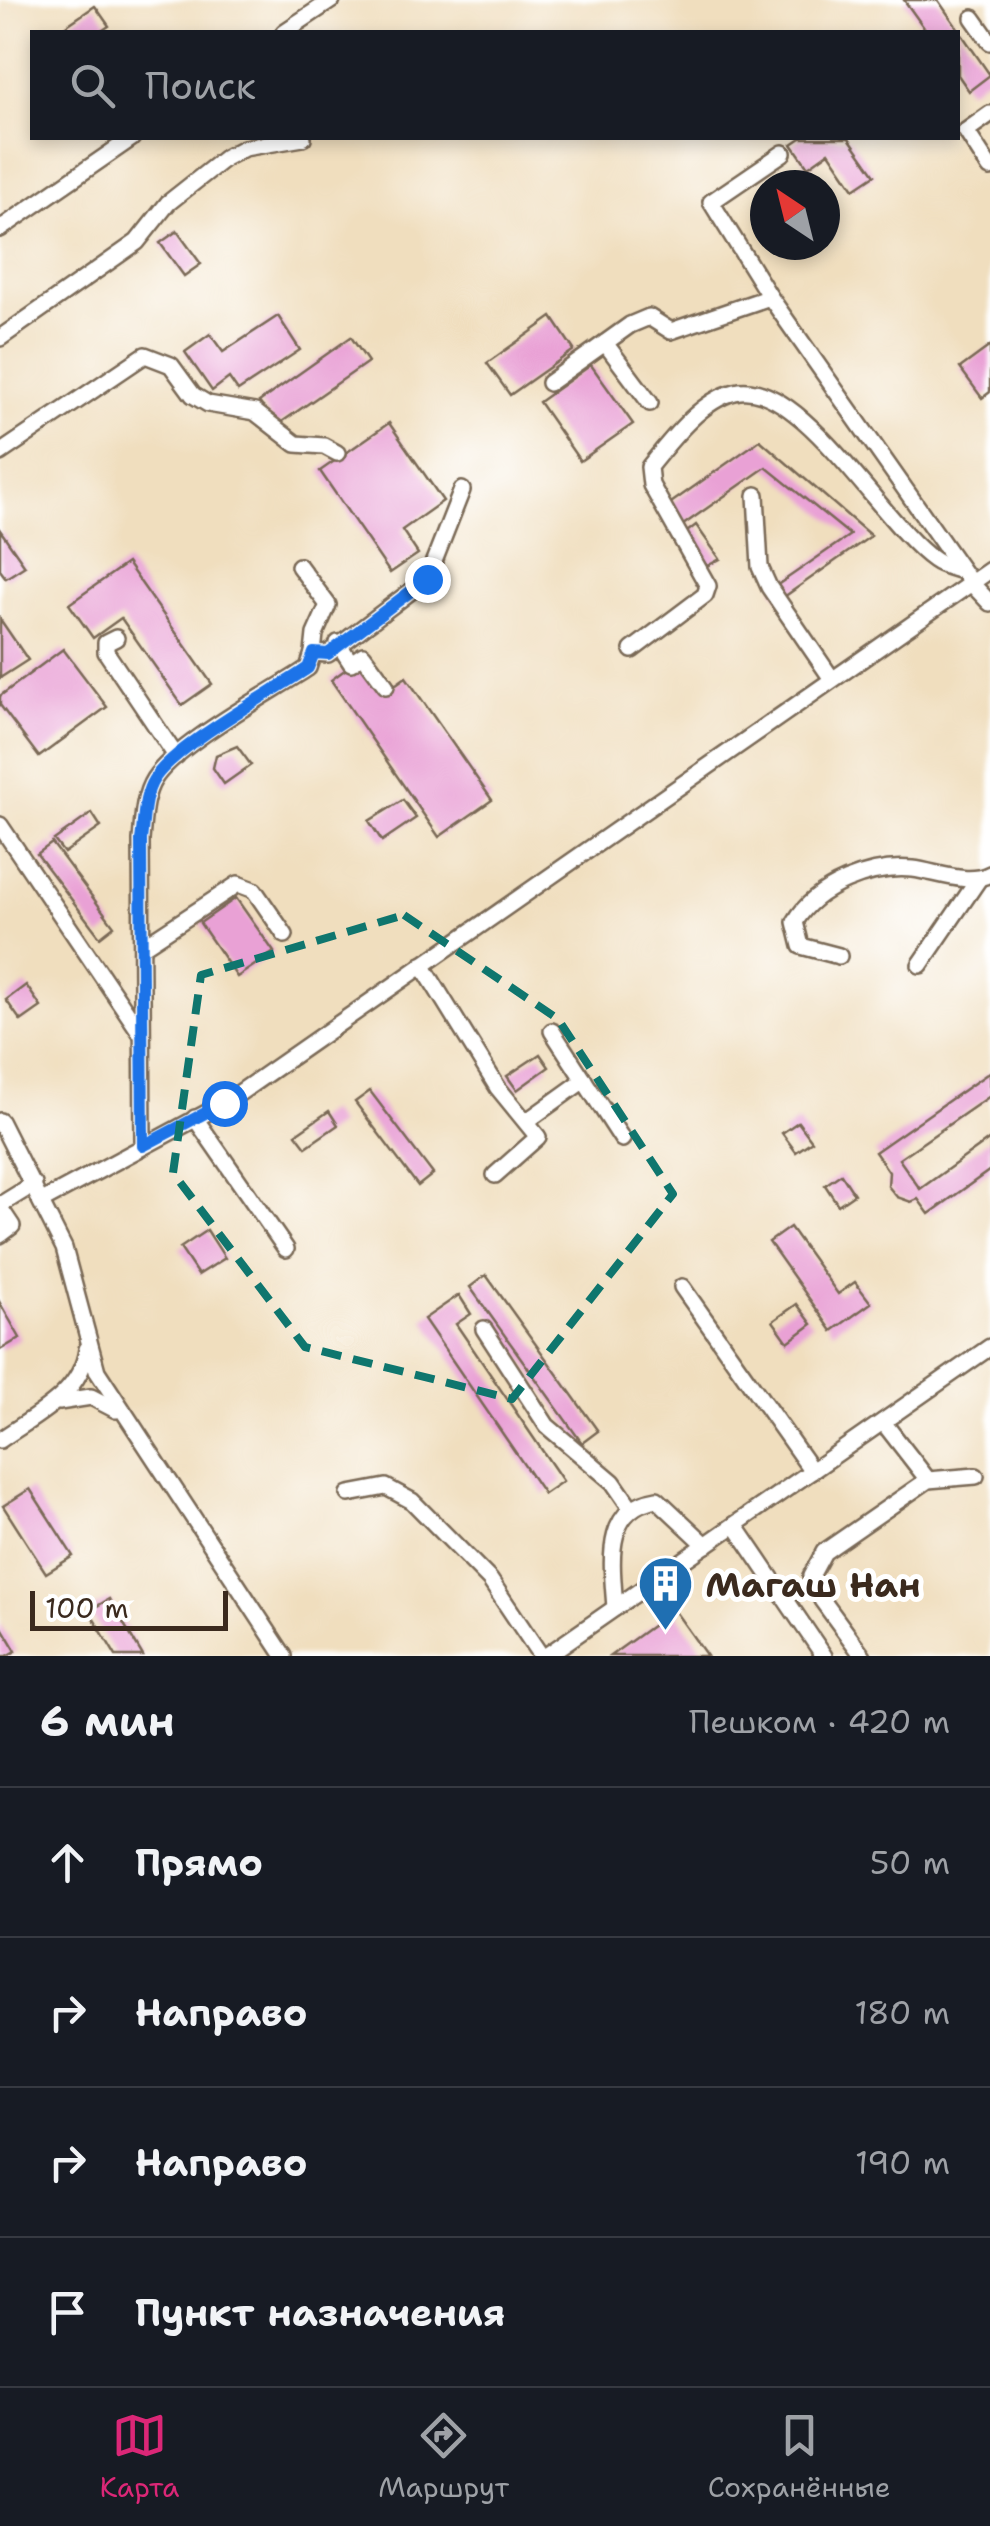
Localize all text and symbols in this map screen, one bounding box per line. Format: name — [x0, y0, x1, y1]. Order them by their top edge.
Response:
search box — [30, 30, 960, 140]
icon: search — [65, 58, 120, 113]
text: Поиск — [145, 60, 256, 111]
north arrow — [750, 170, 840, 260]
route end — [405, 557, 451, 603]
route start — [202, 1081, 248, 1127]
building icon: Магаш Нан — [636, 1554, 696, 1633]
place label: Магаш Нан — [705, 1561, 921, 1608]
scale bar — [30, 1586, 228, 1630]
text: 100 m — [45, 1589, 129, 1627]
text: 6 мин — [40, 1693, 175, 1749]
text: Пешком · 420 m — [689, 1700, 950, 1743]
icon: ahead — [40, 1835, 95, 1890]
text: Прямо — [135, 1837, 263, 1888]
text: 50 m — [870, 1841, 950, 1884]
icon: right — [40, 1985, 95, 2040]
text: Направо — [135, 1987, 308, 2038]
text: 180 m — [854, 1991, 950, 2034]
icon: right — [40, 2135, 95, 2190]
text: Направо — [135, 2137, 308, 2188]
text: 190 m — [855, 2141, 950, 2184]
icon: arrive — [40, 2285, 95, 2340]
text: Пункт назначения — [135, 2287, 505, 2338]
tab: Карта — [99, 2408, 180, 2506]
tab: Маршрут — [378, 2408, 509, 2506]
tab: Сохранённые — [708, 2408, 891, 2506]

